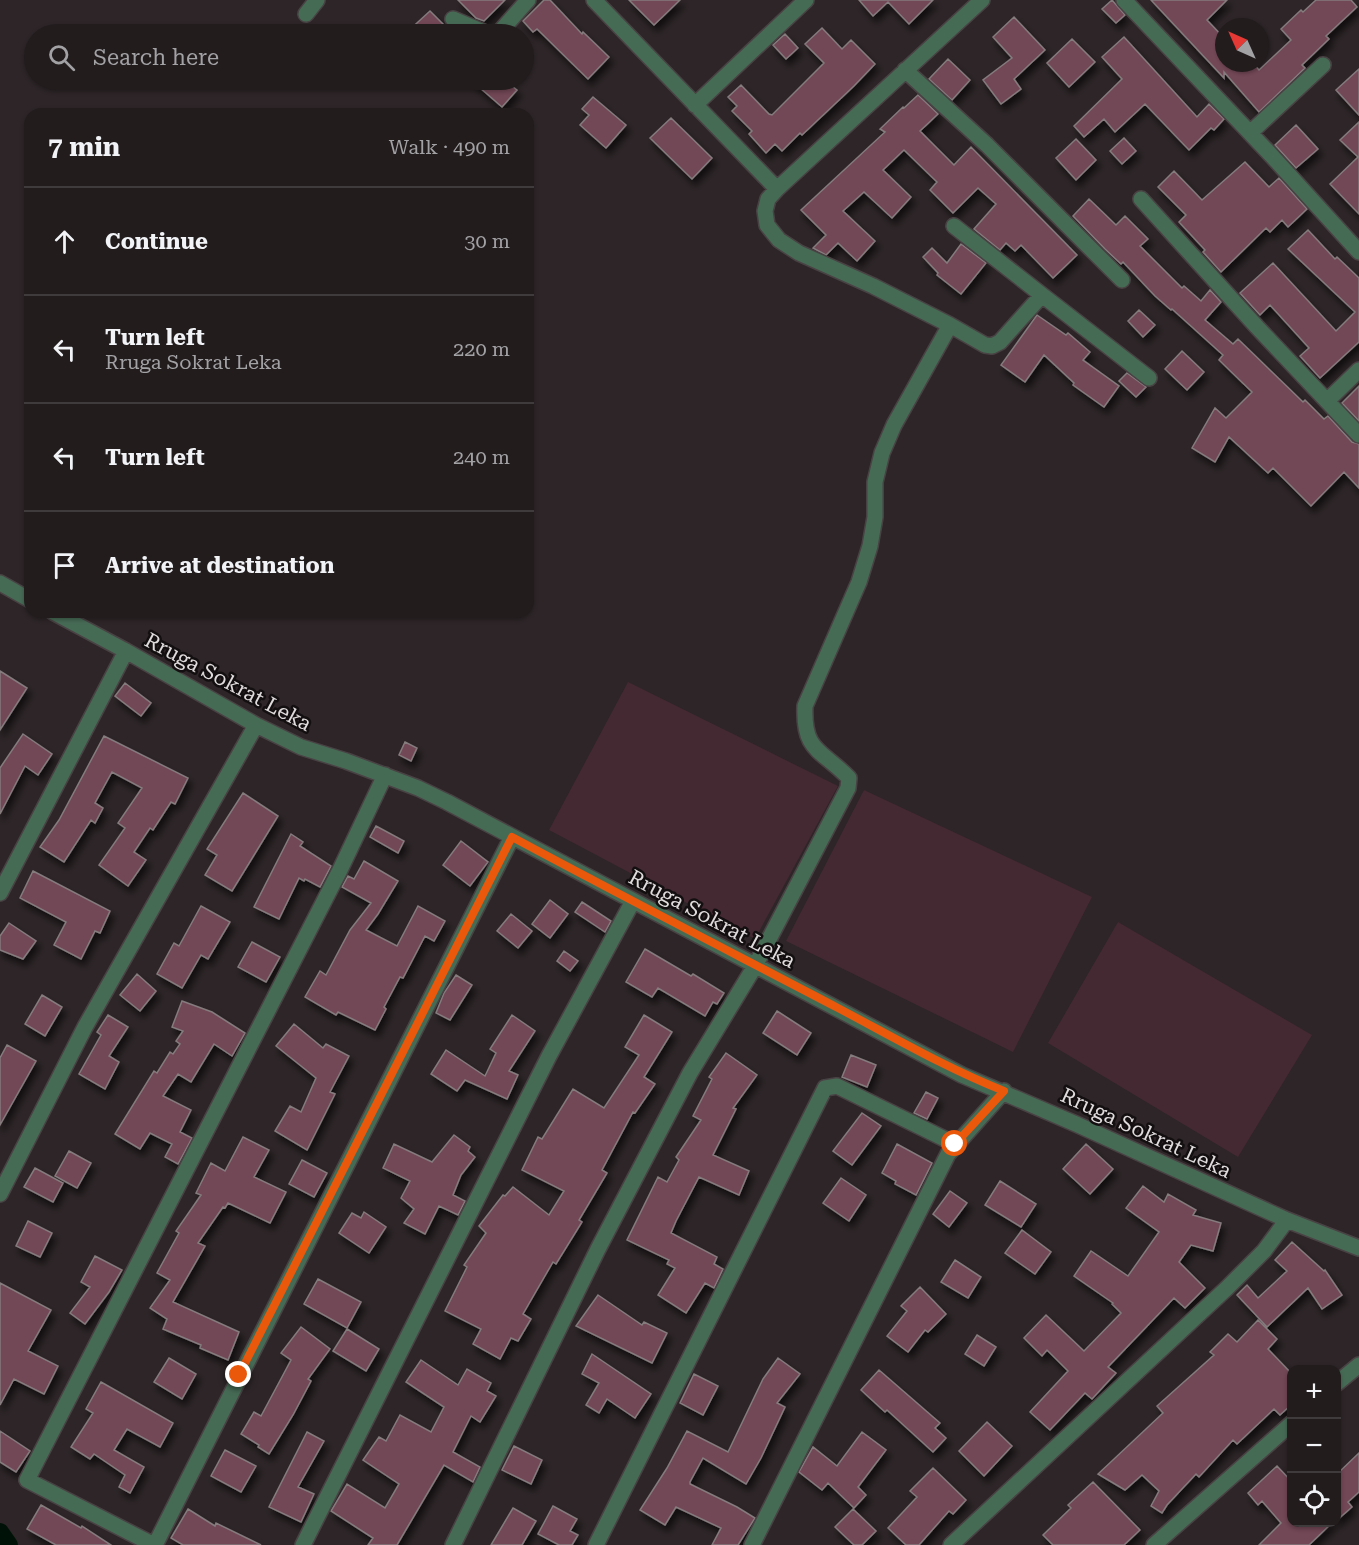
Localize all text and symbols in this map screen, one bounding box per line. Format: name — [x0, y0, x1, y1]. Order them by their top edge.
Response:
north arrow — [1215, 18, 1269, 72]
search box — [24, 24, 534, 90]
icon: search — [45, 41, 78, 74]
text: Search here — [93, 45, 219, 70]
text: 7 min — [48, 132, 120, 162]
text: Walk · 490 m — [389, 135, 510, 159]
icon: ahead — [48, 225, 81, 258]
text: Continue — [105, 229, 208, 254]
text: 30 m — [464, 229, 510, 253]
text: Turn left — [105, 325, 205, 350]
icon: left — [48, 333, 81, 366]
text: 220 m — [453, 337, 510, 361]
text: Rruga Sokrat Leka — [105, 350, 282, 374]
icon: left — [48, 441, 81, 474]
text: Turn left — [105, 445, 205, 470]
text: 240 m — [453, 445, 510, 469]
icon: arrive — [48, 549, 81, 582]
text: Arrive at destination — [105, 553, 334, 578]
street label: Rruga Sokrat Leka — [141, 628, 316, 736]
street label: Rruga Sokrat Leka — [625, 865, 800, 973]
street label: Rruga Sokrat Leka — [1057, 1083, 1236, 1183]
route start — [941, 1130, 967, 1156]
route end — [225, 1361, 251, 1387]
map controls — [1287, 1365, 1341, 1527]
button: + — [1287, 1365, 1341, 1419]
button: − — [1287, 1419, 1341, 1473]
button: locate — [1287, 1473, 1341, 1527]

